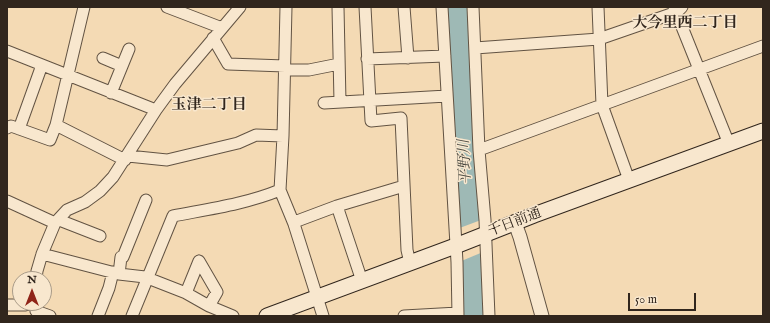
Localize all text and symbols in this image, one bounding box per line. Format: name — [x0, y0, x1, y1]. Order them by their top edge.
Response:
district label: 大今里西二丁目 — [633, 15, 737, 33]
district label: 玉津二丁目 — [172, 97, 246, 115]
water label: 平野川 — [456, 139, 476, 185]
street label: 千日前通 — [486, 205, 544, 241]
north arrow — [12, 271, 52, 311]
text: N — [27, 273, 37, 287]
scale bar — [630, 285, 698, 311]
text: 50 m — [635, 292, 657, 307]

